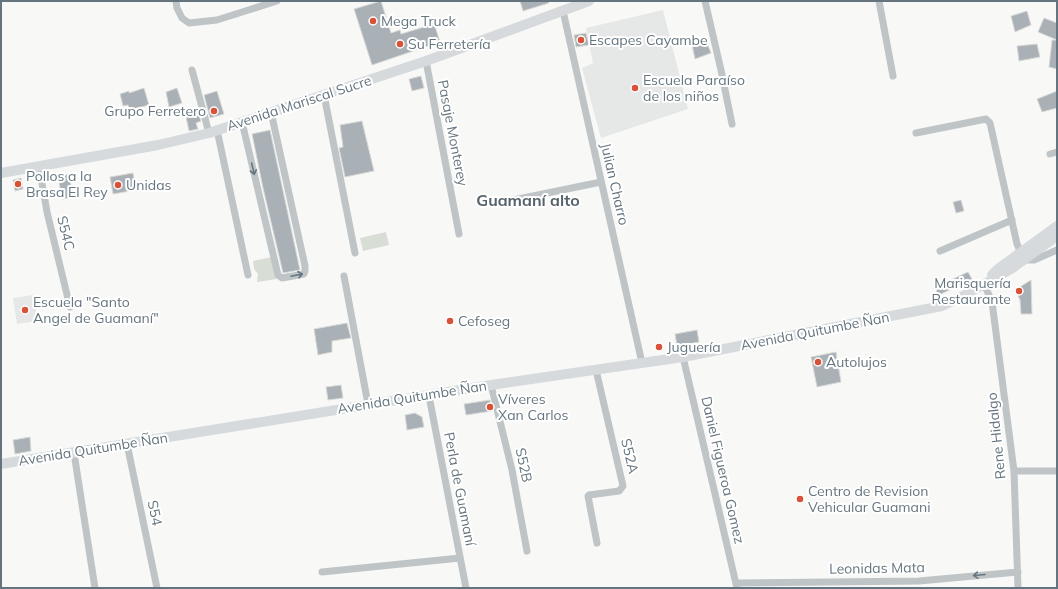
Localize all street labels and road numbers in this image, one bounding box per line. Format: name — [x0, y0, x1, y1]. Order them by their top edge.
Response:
street label: Avenida Mariscal Sucre — [224, 71, 374, 135]
street label: Pasaje Monterey — [434, 78, 472, 188]
street label: Julian Charro — [597, 141, 633, 227]
street label: S54C — [53, 214, 79, 252]
street label: Avenida Quitumbe Ñan — [739, 308, 891, 354]
street label: Avenida Quitumbe Ñan — [336, 376, 488, 418]
street label: Rene Hidalgo — [982, 392, 1010, 480]
street label: Daniel Figueroa Gomez — [697, 395, 749, 545]
street label: Avenida Quitumbe Ñan — [17, 428, 169, 470]
street label: Perla de Guamaní — [440, 431, 480, 548]
street label: S52A — [617, 437, 643, 476]
street label: S52B — [512, 446, 536, 484]
street label: S54 — [144, 499, 167, 528]
street label: Leonidas Mata — [829, 558, 925, 578]

